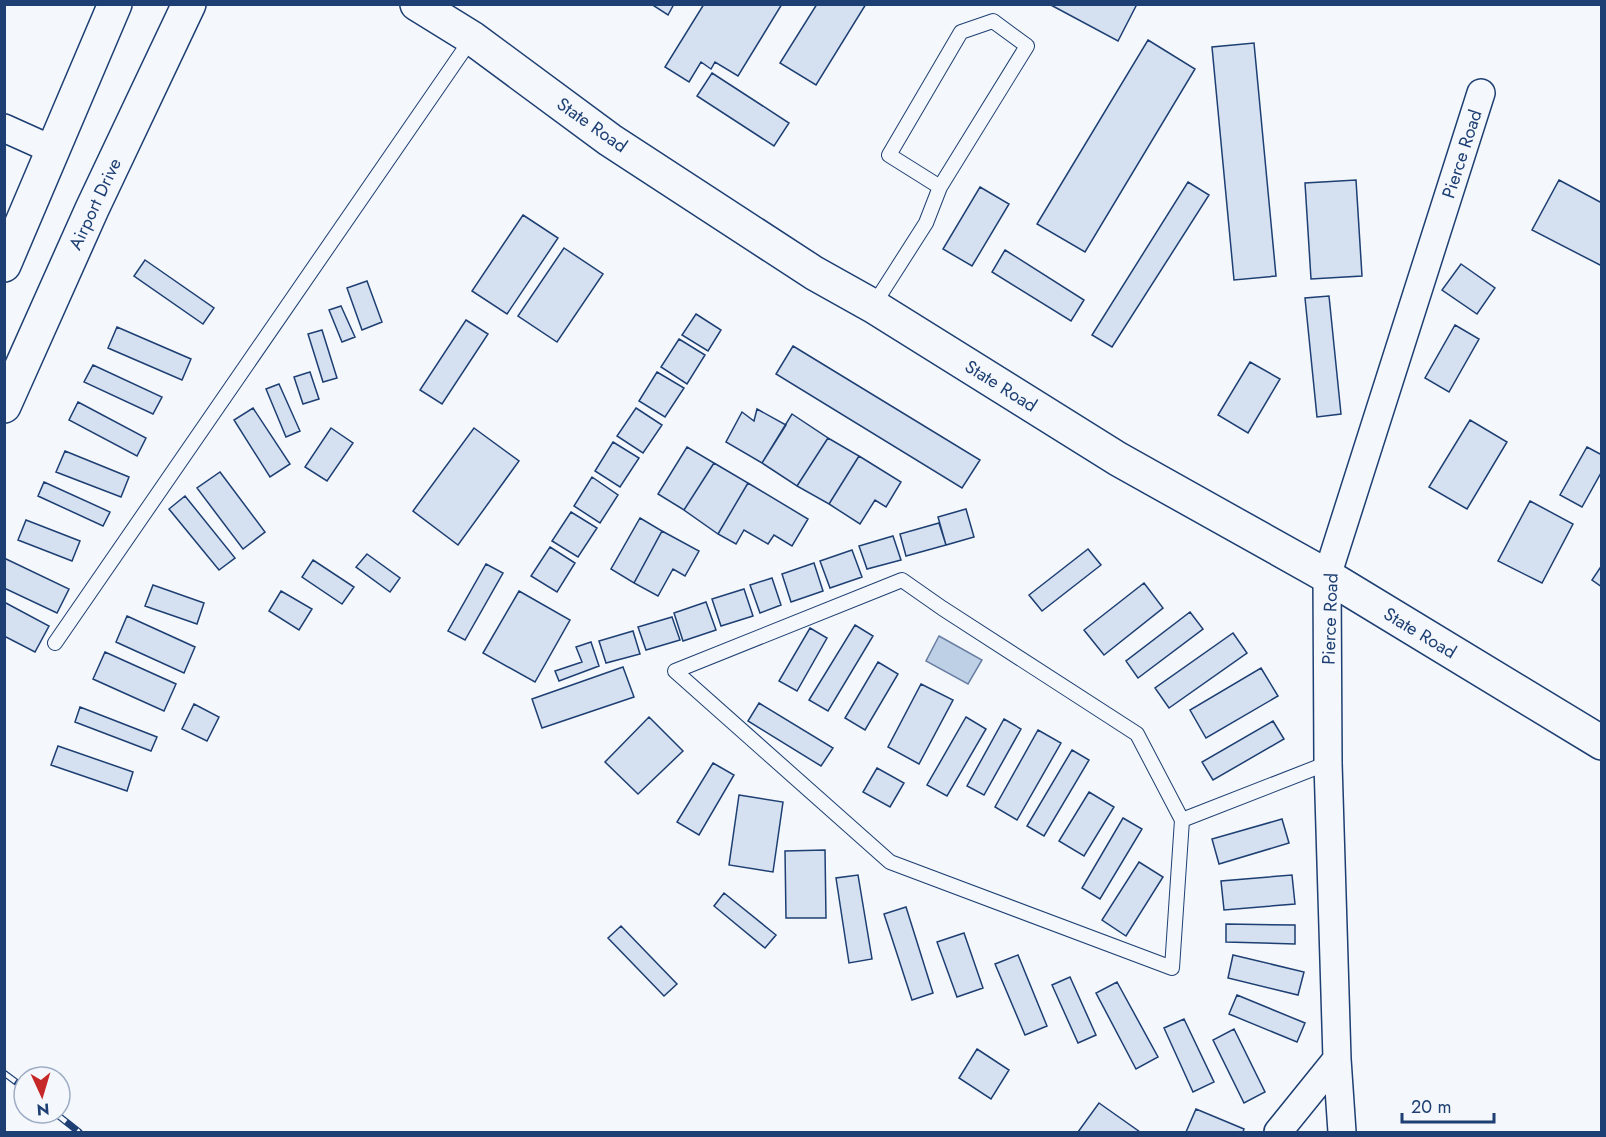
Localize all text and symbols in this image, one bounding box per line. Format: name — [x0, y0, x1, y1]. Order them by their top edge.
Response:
street label: State Road — [552, 91, 632, 159]
street label: Pierce Road — [1435, 106, 1489, 202]
street label: Airport Drive — [62, 154, 128, 254]
street label: State Road — [960, 354, 1042, 418]
street label: Pierce Road — [1315, 573, 1345, 665]
street label: State Road — [1379, 601, 1461, 665]
north arrow — [12, 1065, 72, 1125]
scale bar — [1402, 1086, 1494, 1124]
text: 20 m — [1411, 1094, 1451, 1120]
text: N — [36, 1098, 50, 1121]

